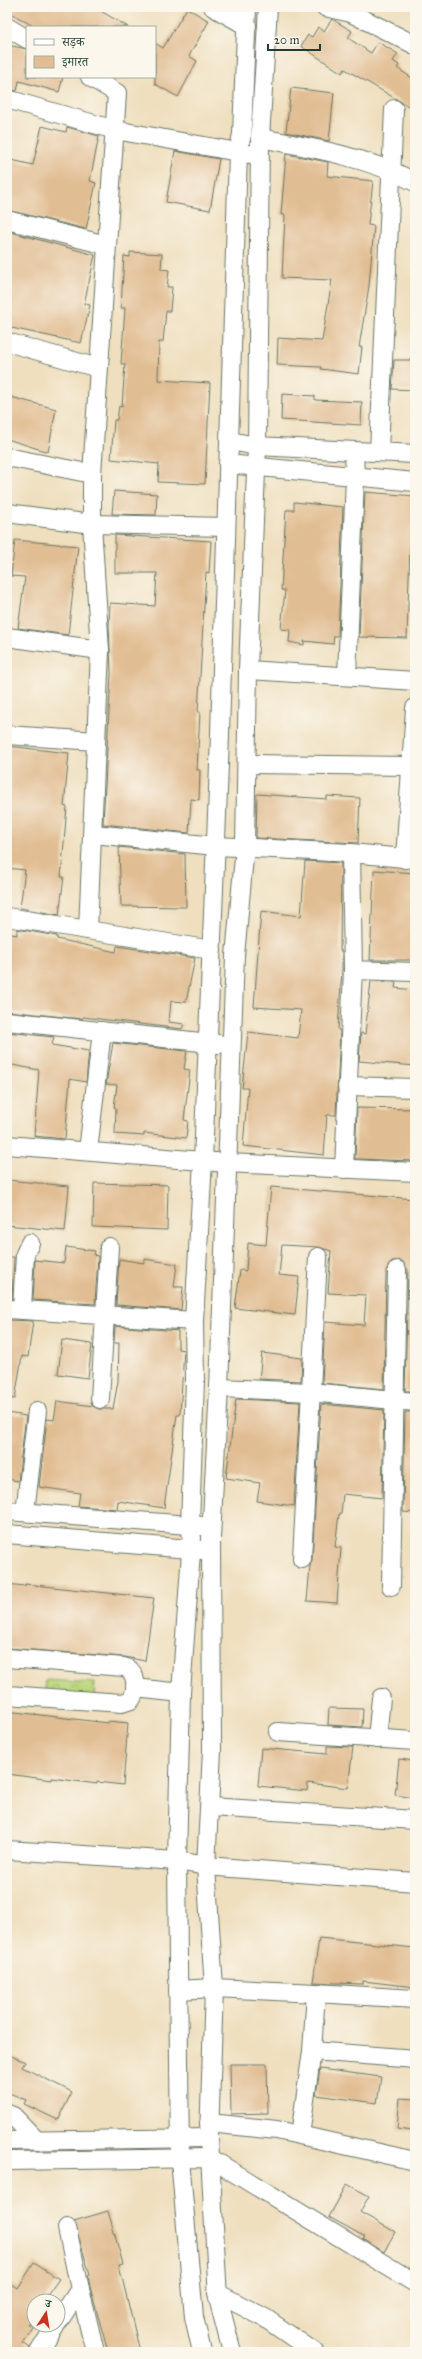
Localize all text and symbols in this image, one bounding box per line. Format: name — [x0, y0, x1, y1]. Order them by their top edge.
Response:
legend — [26, 26, 156, 78]
scale bar — [268, 26, 320, 52]
text: 20 m — [274, 33, 300, 47]
text: सड़क — [61, 35, 86, 49]
text: इमारत — [61, 55, 89, 69]
north arrow — [26, 2293, 66, 2333]
text: उ — [43, 2297, 53, 2311]

